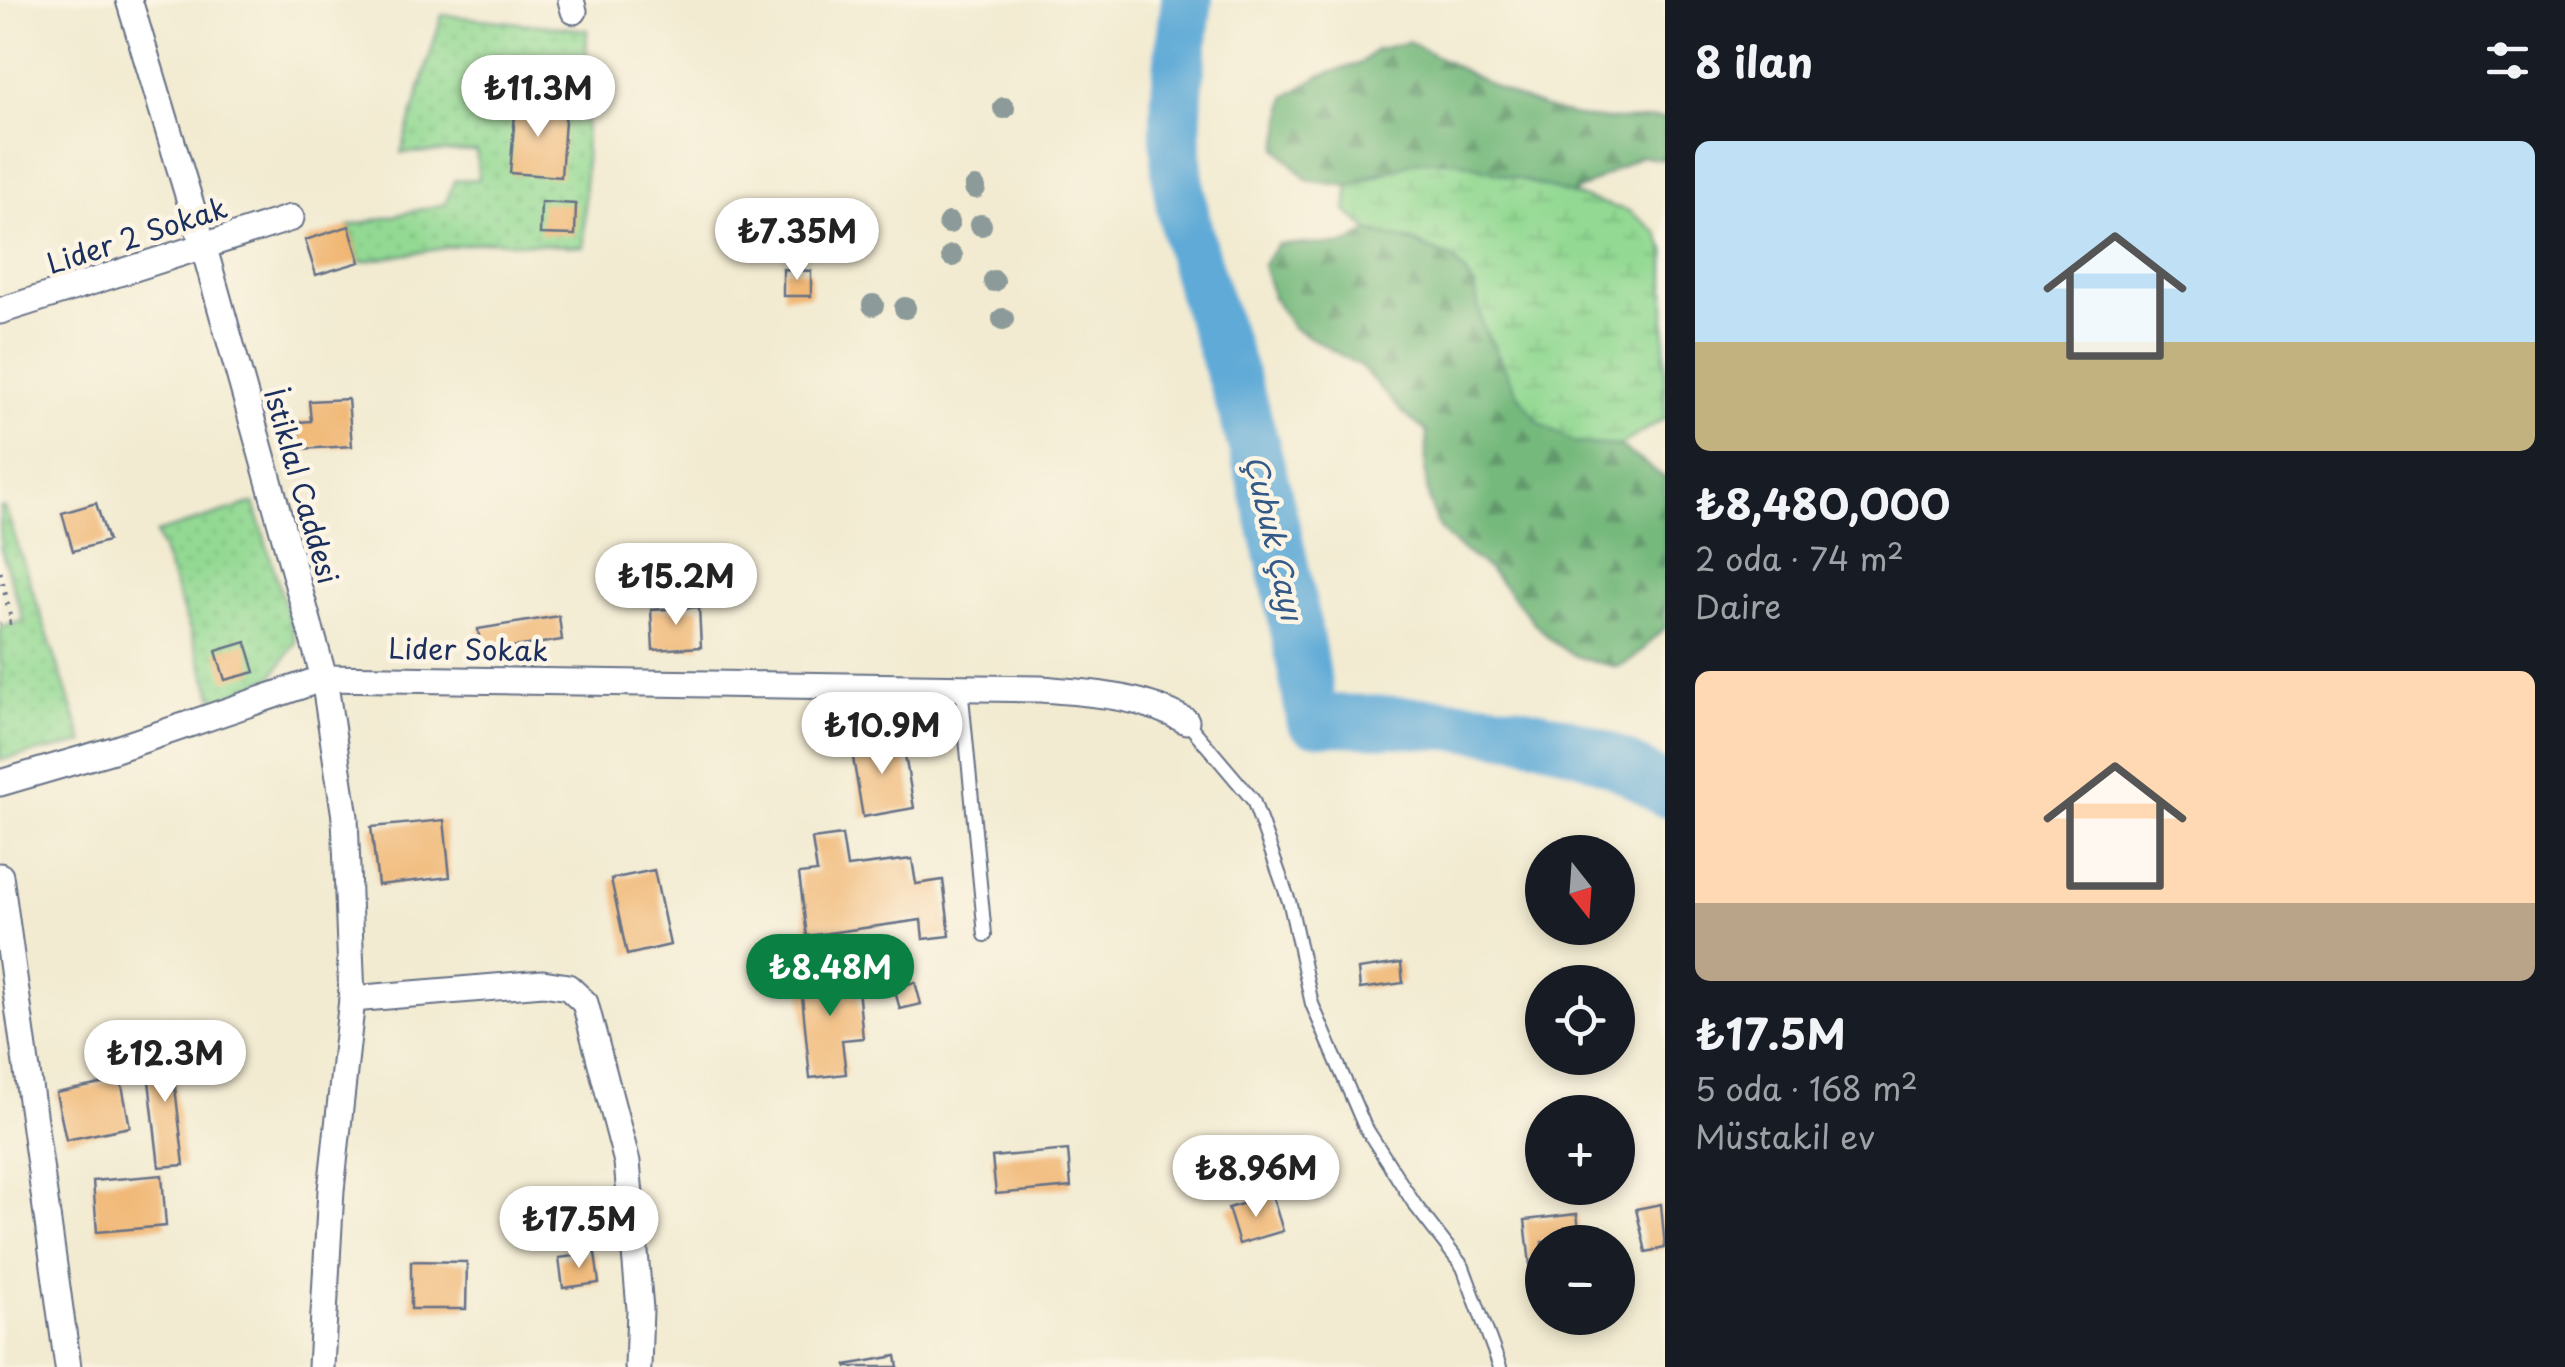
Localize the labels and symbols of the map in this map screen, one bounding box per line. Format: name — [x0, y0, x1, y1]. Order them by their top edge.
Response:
pin: ₺11.3M — [457, 55, 619, 140]
street label: Lider 2 Sokak — [41, 185, 232, 284]
pin: ₺7.35M — [716, 198, 878, 283]
street label: İstiklal Caddesi — [254, 383, 351, 588]
water label: Çubuk Çayı — [1235, 450, 1317, 626]
pin: ₺15.2M — [595, 543, 757, 628]
street label: Lider Sokak — [388, 626, 548, 671]
pin: ₺10.9M — [801, 692, 963, 777]
north arrow — [1525, 835, 1635, 945]
pin: ₺8.48M — [749, 934, 911, 1019]
pin: ₺12.3M — [84, 1020, 246, 1105]
pin: ₺8.96M — [1175, 1135, 1337, 1220]
pin: ₺17.5M — [498, 1186, 660, 1271]

